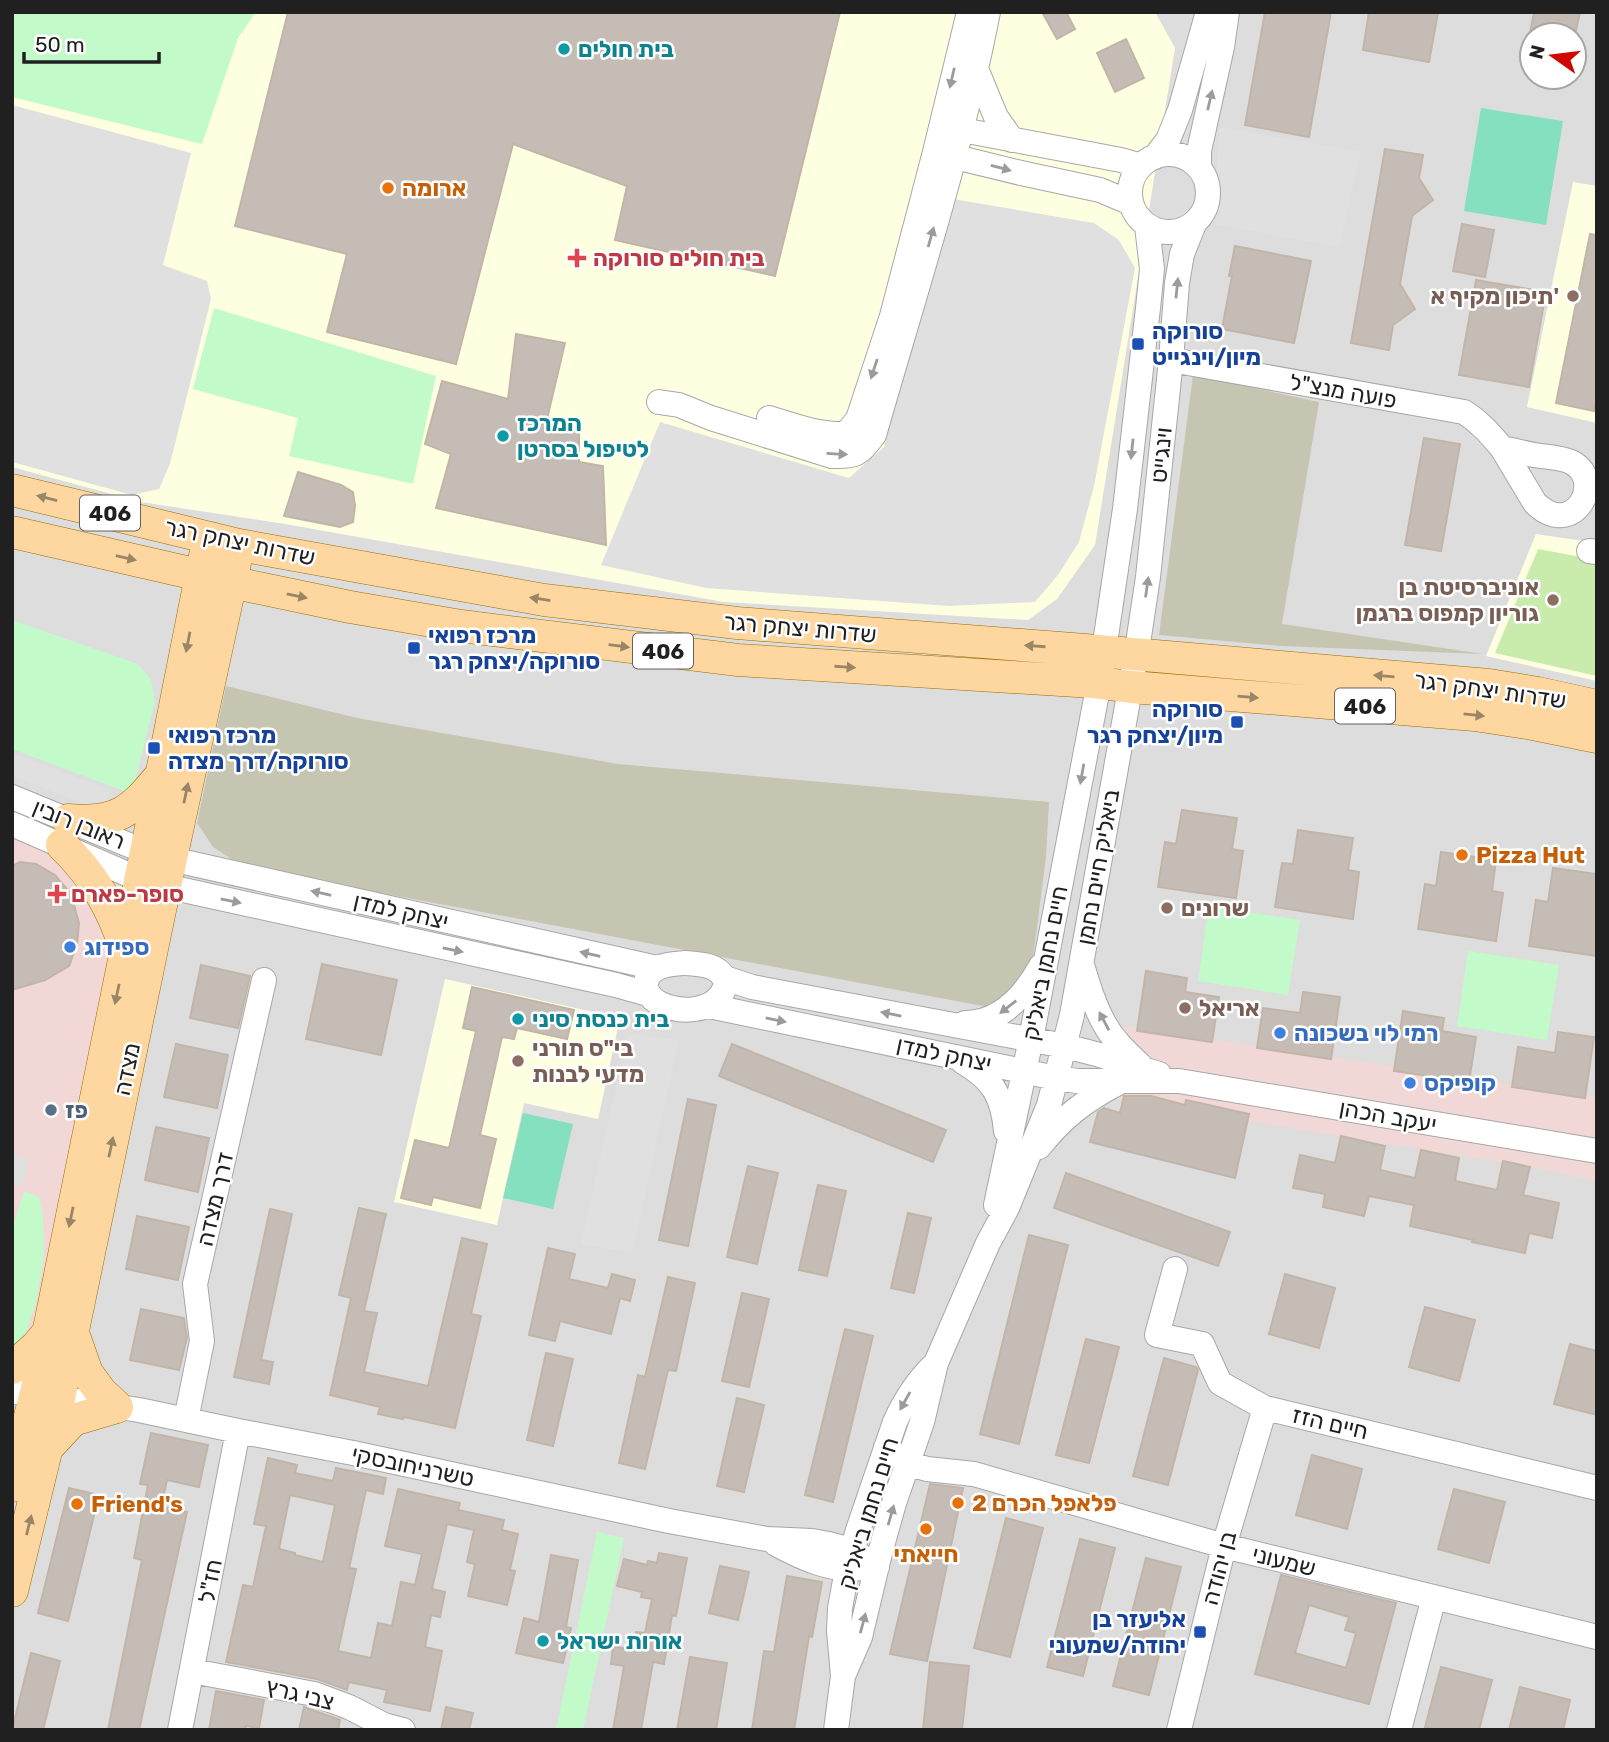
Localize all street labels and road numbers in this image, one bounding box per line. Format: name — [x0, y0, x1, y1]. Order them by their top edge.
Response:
street label: פועה מנצ"ל — [1287, 368, 1399, 414]
street label: וינגייט — [1144, 426, 1178, 484]
road number: 406 — [80, 496, 140, 530]
street label: שדרות יצחק רגר — [162, 512, 318, 572]
street label: שדרות יצחק רגר — [722, 607, 878, 649]
road number: 406 — [633, 634, 693, 668]
street label: שדרות יצחק רגר — [1412, 665, 1568, 715]
road number: 406 — [1335, 688, 1395, 724]
street label: ביאליק חיים נחמן — [1071, 787, 1125, 947]
street label: ראובן רובין — [29, 793, 129, 855]
street label: חיים נחמן ביאליק — [1016, 883, 1074, 1043]
street label: יצחק למדן — [351, 887, 451, 935]
street label: יצחק למדן — [894, 1030, 994, 1078]
street label: מצדה — [108, 1040, 146, 1098]
street label: יעקב הכהן — [1337, 1094, 1439, 1138]
street label: דרך מצדה — [191, 1149, 239, 1249]
street label: חיים הזז — [1289, 1401, 1371, 1445]
street label: חיים נחמן ביאליק — [832, 1434, 904, 1592]
street label: טשרניחובסקי — [349, 1439, 477, 1493]
street label: בן יהודה — [1196, 1528, 1242, 1608]
street label: שמעוני — [1249, 1540, 1319, 1582]
street label: חז"ל — [192, 1557, 228, 1605]
street label: צבי גרץ — [263, 1672, 337, 1716]

